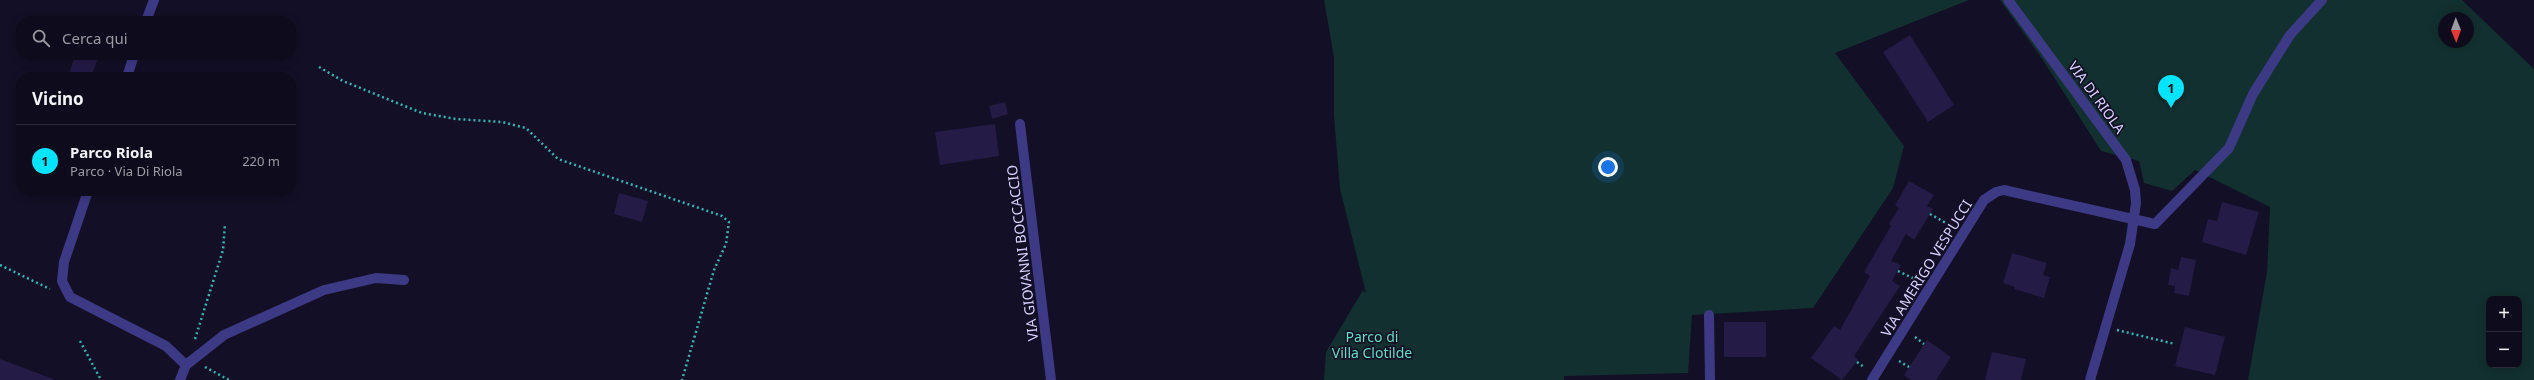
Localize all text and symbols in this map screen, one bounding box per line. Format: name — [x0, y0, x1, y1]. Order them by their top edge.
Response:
north arrow — [2438, 12, 2474, 48]
search box — [16, 16, 296, 60]
icon: search — [30, 27, 52, 49]
text: Cerca qui — [62, 28, 128, 48]
street label: VIA DI RIOLA — [2064, 57, 2130, 137]
pin: 1 — [2158, 75, 2184, 108]
text: Vicino — [32, 87, 84, 110]
text: Parco Riola — [70, 142, 153, 162]
text: 1 — [41, 152, 49, 170]
text: 220 m — [242, 152, 280, 170]
your location — [1598, 157, 1618, 177]
text: Parco · Via Di Riola — [70, 162, 183, 180]
street label: VIA GIOVANNI BOCCACCIO — [1002, 164, 1042, 342]
street label: VIA AMERIGO VESPUCCI — [1876, 196, 1976, 340]
map controls — [2486, 296, 2522, 368]
button: + — [2486, 296, 2522, 332]
park label: Parco di Villa Clotilde — [1332, 327, 1412, 362]
button: − — [2486, 332, 2522, 368]

